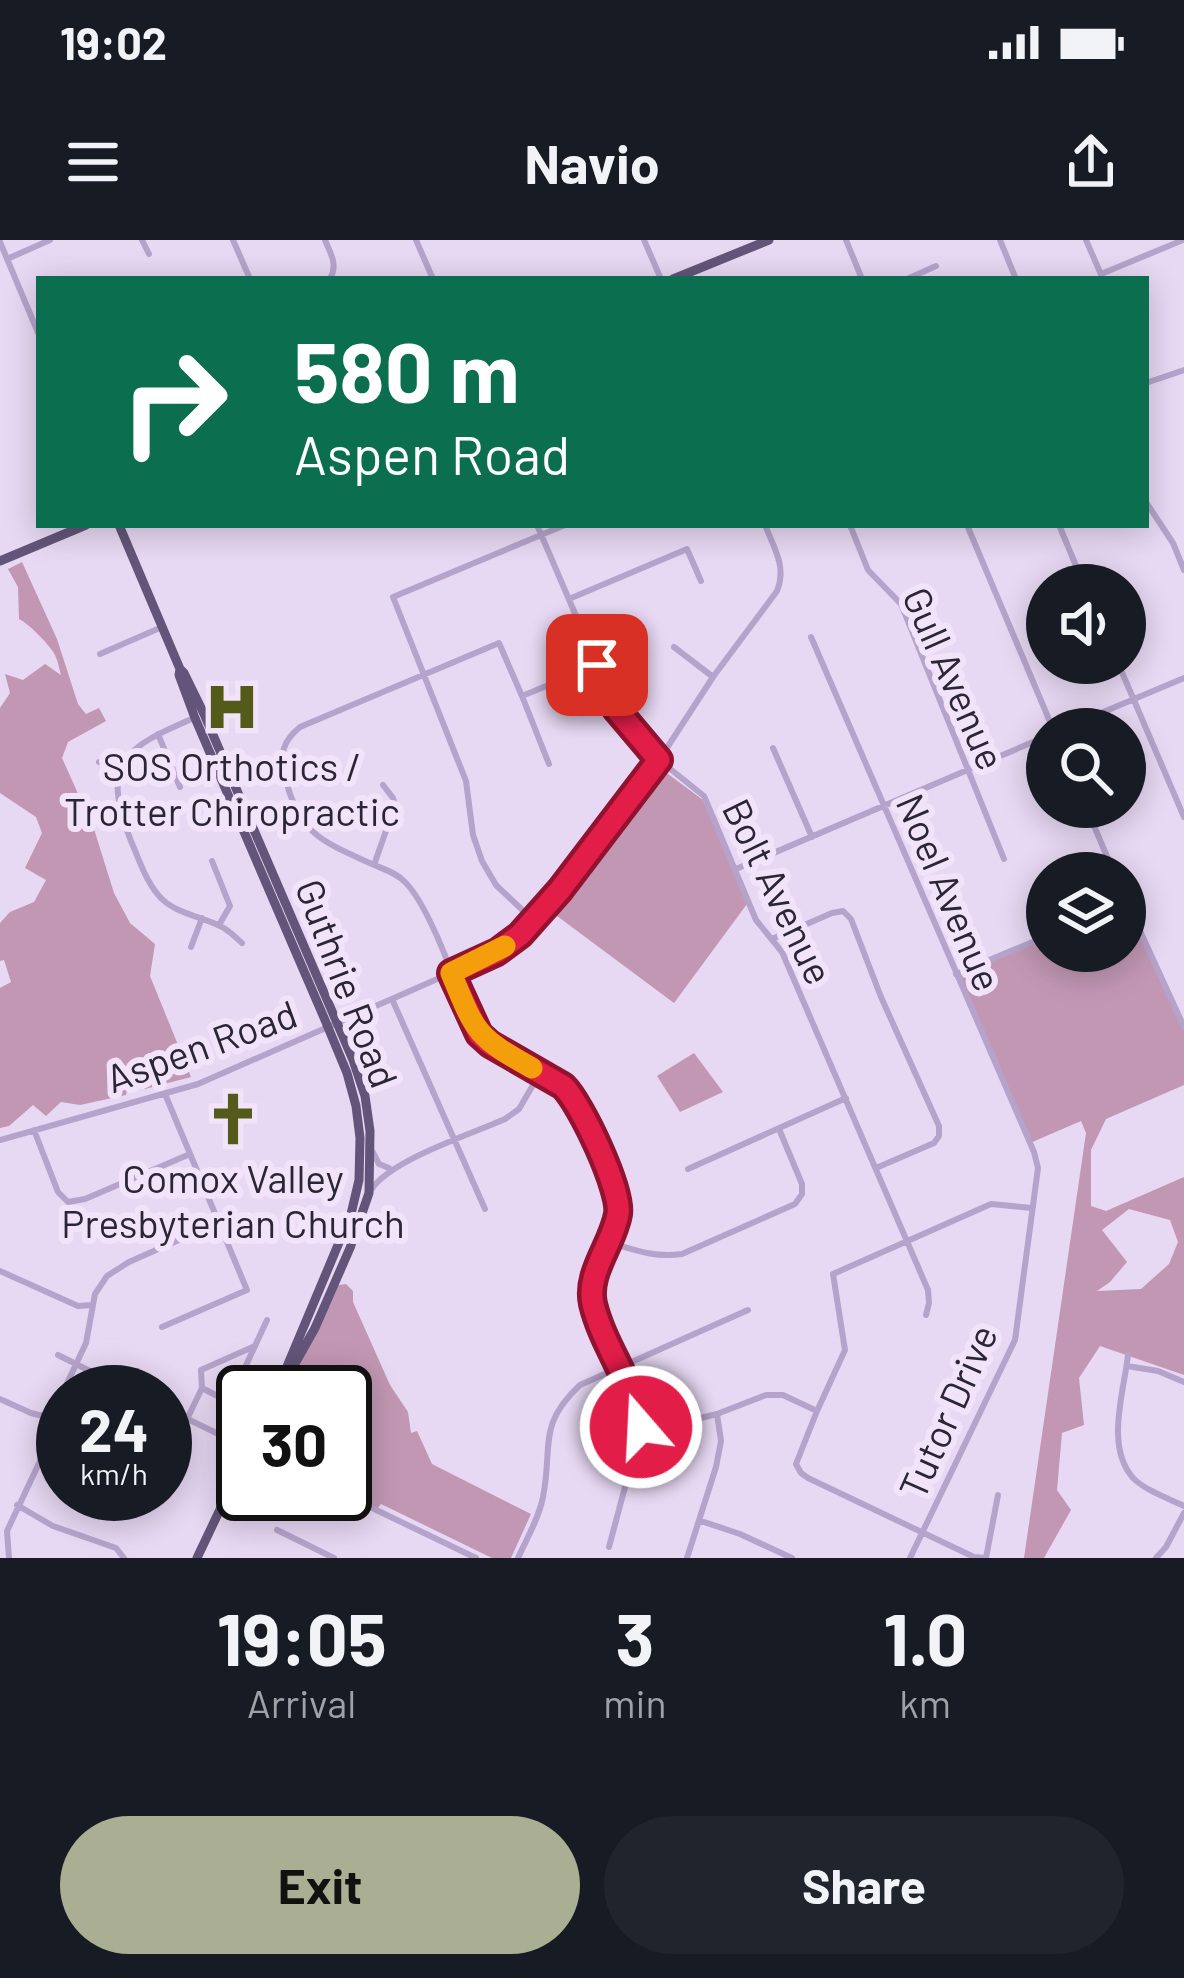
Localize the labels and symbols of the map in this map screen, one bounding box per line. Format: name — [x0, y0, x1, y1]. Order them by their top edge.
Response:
street label: Gull Avenue — [894, 580, 1016, 776]
pin — [546, 614, 648, 716]
hospital icon: SOS Orthotics / Trotter Chiropractic — [203, 678, 261, 736]
place label: SOS Orthotics / Trotter Chiropractic — [64, 742, 400, 834]
street label: Noel Avenue — [888, 787, 1012, 997]
street label: Bolt Avenue — [714, 791, 844, 991]
street label: Guthrie Road — [287, 872, 409, 1094]
street label: Aspen Road — [99, 989, 303, 1101]
church icon: Comox Valley Presbyterian Church — [204, 1090, 262, 1148]
place label: Comox Valley Presbyterian Church — [61, 1154, 405, 1246]
street label: Tutor Drive — [888, 1317, 1006, 1505]
position arrow — [578, 1364, 704, 1490]
speed limit sign: 30 — [216, 1365, 372, 1521]

